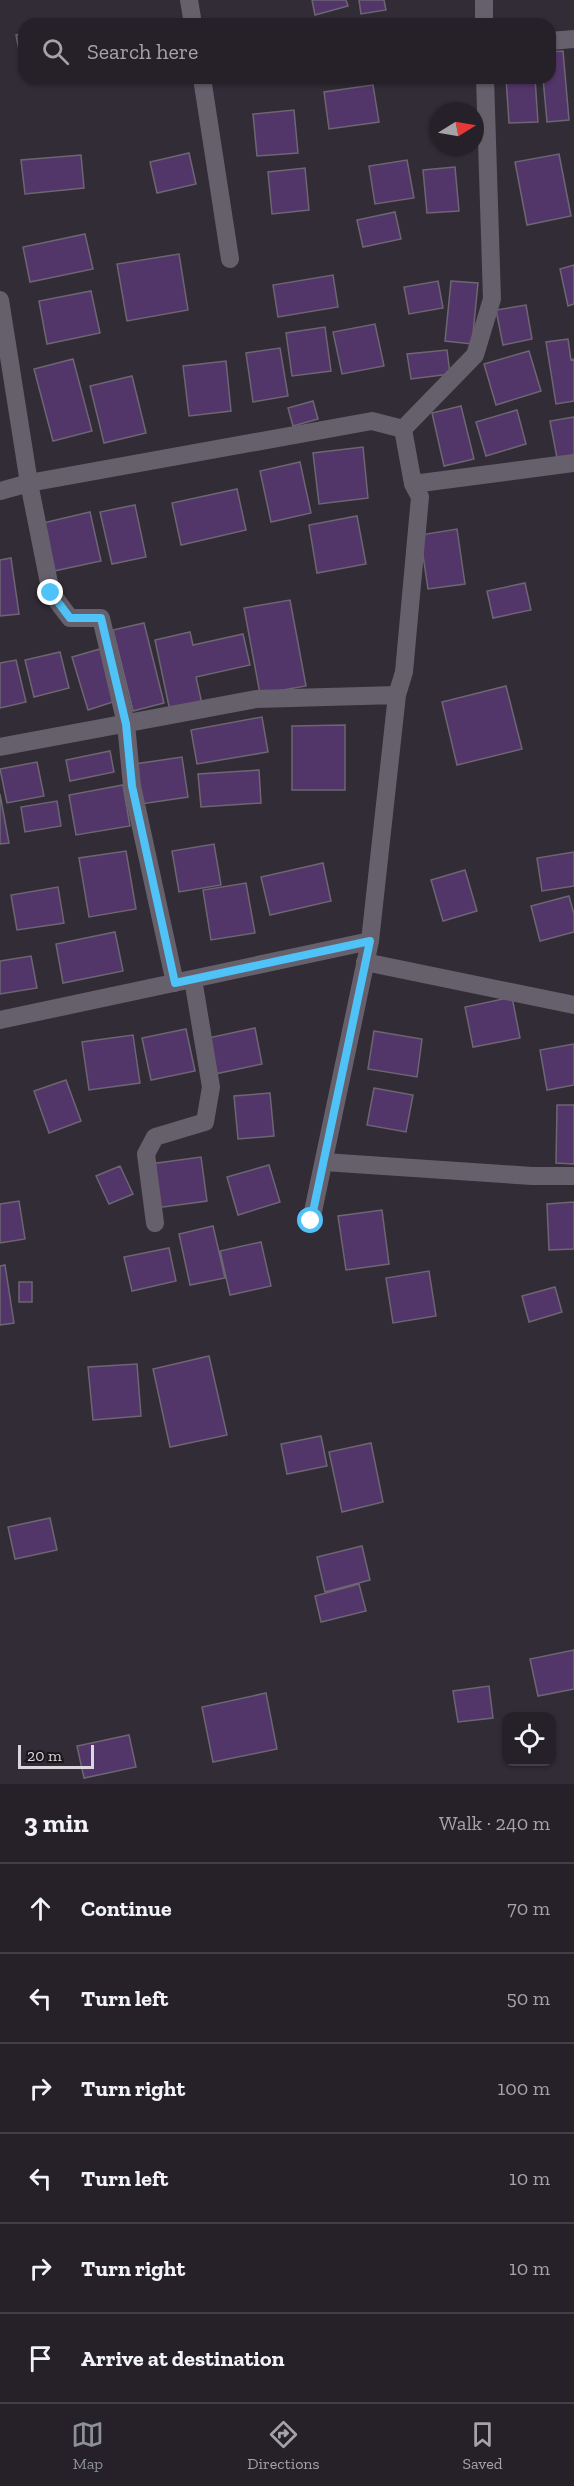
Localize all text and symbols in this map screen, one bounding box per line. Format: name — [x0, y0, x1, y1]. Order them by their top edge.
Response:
search box — [18, 18, 556, 84]
icon: search — [39, 35, 72, 68]
text: Search here — [87, 38, 198, 65]
north arrow — [430, 102, 484, 156]
route end — [37, 579, 63, 605]
route start — [297, 1207, 323, 1233]
map controls — [502, 1712, 556, 1766]
button: locate — [502, 1712, 556, 1766]
scale bar — [18, 1742, 94, 1770]
text: 20 m — [27, 1746, 62, 1765]
text: 3 min — [24, 1807, 89, 1839]
text: Walk · 240 m — [439, 1811, 550, 1835]
icon: ahead — [24, 1892, 57, 1925]
text: Continue — [81, 1895, 172, 1922]
text: 70 m — [507, 1896, 550, 1920]
icon: left — [24, 1982, 57, 2015]
text: Turn left — [81, 1985, 168, 2012]
text: 50 m — [506, 1986, 550, 2010]
icon: right — [24, 2072, 57, 2105]
text: Turn right — [81, 2075, 185, 2102]
text: 100 m — [497, 2076, 550, 2100]
icon: left — [24, 2162, 57, 2195]
text: Turn left — [81, 2165, 168, 2192]
text: 10 m — [509, 2166, 550, 2190]
icon: right — [24, 2252, 57, 2285]
text: Turn right — [81, 2255, 185, 2282]
text: 10 m — [509, 2256, 550, 2280]
icon: arrive — [24, 2342, 57, 2375]
text: Arrive at destination — [81, 2345, 284, 2372]
tab: Map — [71, 2418, 104, 2473]
tab: Directions — [247, 2418, 320, 2473]
tab: Saved — [462, 2418, 503, 2473]

